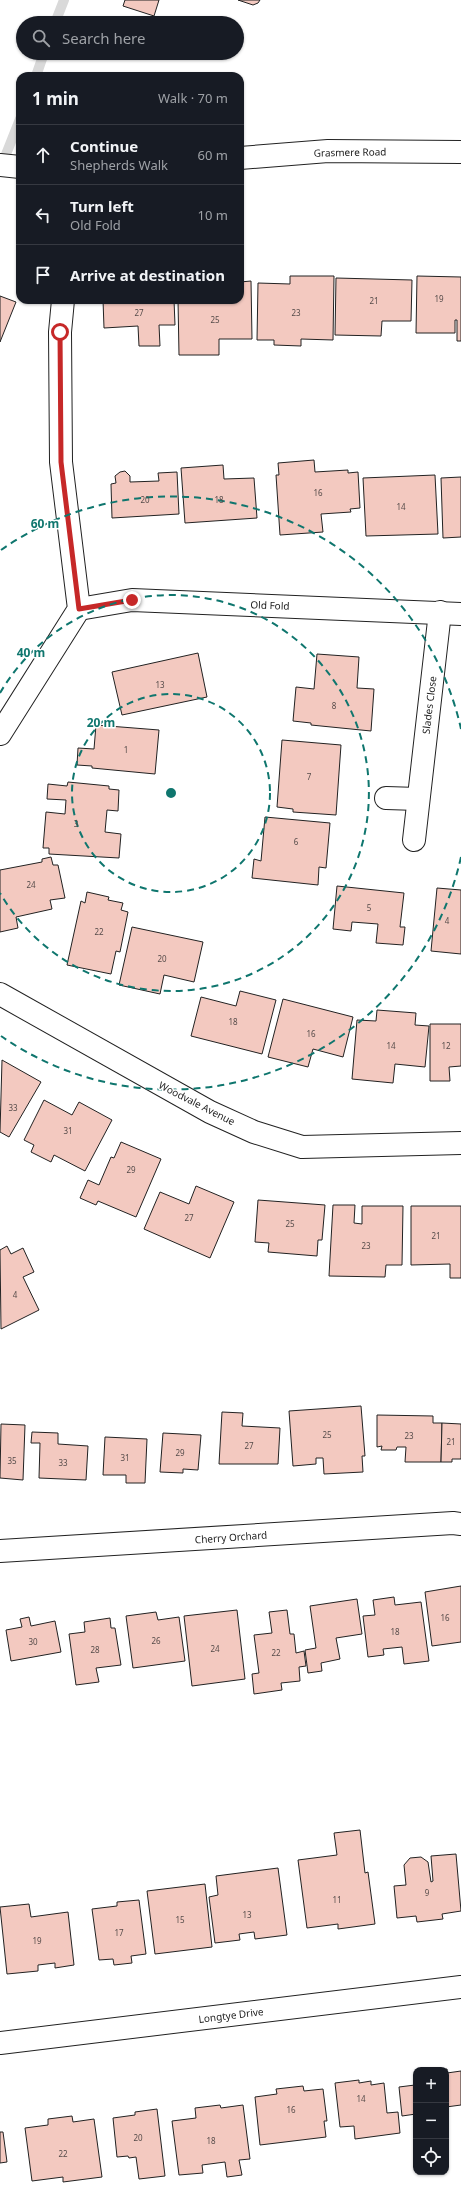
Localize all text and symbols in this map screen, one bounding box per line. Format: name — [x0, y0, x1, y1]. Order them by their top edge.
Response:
search box — [16, 16, 244, 60]
icon: search — [30, 27, 52, 49]
text: Search here — [62, 28, 145, 48]
text: 1 min — [32, 87, 79, 110]
text: Walk · 70 m — [158, 89, 228, 107]
text: Continue — [70, 136, 138, 156]
icon: ahead — [32, 144, 54, 166]
street label: Grasmere Road — [313, 144, 387, 160]
text: 60 m — [198, 146, 228, 164]
text: Shepherds Walk — [70, 156, 168, 174]
text: Turn left — [70, 196, 134, 216]
icon: left — [32, 204, 54, 226]
text: 10 m — [198, 206, 228, 224]
text: Old Fold — [70, 216, 121, 234]
icon: arrive — [32, 264, 54, 286]
text: Arrive at destination — [70, 265, 225, 285]
house number: 19 — [434, 293, 444, 304]
house number: 21 — [369, 295, 379, 306]
house number: 27 — [134, 307, 144, 318]
house number: 23 — [291, 307, 301, 318]
house number: 25 — [210, 314, 220, 325]
route start — [51, 323, 69, 341]
house number: 16 — [313, 487, 323, 498]
house number: 20 — [140, 494, 150, 505]
house number: 18 — [214, 494, 224, 505]
house number: 14 — [396, 501, 406, 512]
text: 60 m — [31, 515, 59, 532]
route end — [123, 591, 141, 609]
street label: Old Fold — [250, 597, 290, 613]
text: 40 m — [17, 644, 45, 661]
street label: Slades Close — [419, 675, 440, 735]
house number: 13 — [155, 679, 165, 690]
house number: 8 — [332, 700, 337, 711]
text: 20 m — [87, 714, 115, 731]
house number: 1 — [124, 744, 128, 755]
house number: 7 — [307, 771, 312, 782]
centre of rings — [164, 786, 178, 800]
house number: 3 — [74, 818, 79, 829]
house number: 6 — [294, 836, 299, 847]
house number: 24 — [26, 879, 36, 890]
house number: 5 — [367, 902, 372, 913]
house number: 4 — [445, 915, 450, 926]
house number: 22 — [94, 926, 104, 937]
house number: 20 — [157, 953, 167, 964]
house number: 18 — [228, 1016, 238, 1027]
house number: 16 — [306, 1028, 316, 1039]
house number: 14 — [386, 1040, 396, 1051]
house number: 12 — [441, 1040, 451, 1051]
street label: Woodvale Avenue — [156, 1078, 238, 1128]
house number: 33 — [8, 1102, 18, 1113]
house number: 31 — [63, 1125, 73, 1136]
house number: 29 — [126, 1164, 136, 1175]
house number: 27 — [184, 1212, 194, 1223]
house number: 25 — [285, 1218, 295, 1229]
house number: 21 — [431, 1230, 441, 1241]
house number: 23 — [361, 1240, 371, 1251]
house number: 4 — [13, 1289, 18, 1300]
house number: 25 — [322, 1429, 332, 1440]
house number: 23 — [404, 1430, 414, 1441]
house number: 21 — [446, 1436, 456, 1447]
house number: 27 — [244, 1440, 254, 1451]
house number: 29 — [175, 1447, 185, 1458]
house number: 31 — [120, 1452, 130, 1463]
house number: 35 — [7, 1455, 17, 1466]
house number: 33 — [58, 1457, 68, 1468]
street label: Cherry Orchard — [194, 1527, 268, 1547]
house number: 16 — [440, 1612, 450, 1623]
house number: 18 — [390, 1626, 400, 1637]
house number: 26 — [151, 1635, 161, 1646]
house number: 30 — [28, 1636, 38, 1647]
house number: 24 — [210, 1643, 220, 1654]
house number: 28 — [90, 1644, 100, 1655]
house number: 22 — [271, 1647, 281, 1658]
house number: 9 — [425, 1887, 430, 1898]
house number: 11 — [332, 1894, 342, 1905]
house number: 13 — [242, 1909, 252, 1920]
house number: 15 — [175, 1914, 185, 1925]
house number: 17 — [114, 1927, 124, 1938]
house number: 19 — [32, 1935, 42, 1946]
street label: Longtye Drive — [198, 2004, 265, 2026]
map controls — [413, 2067, 449, 2175]
button: + — [413, 2067, 449, 2103]
house number: 14 — [356, 2093, 366, 2104]
button: − — [413, 2103, 449, 2139]
house number: 16 — [286, 2104, 296, 2115]
house number: 20 — [133, 2132, 143, 2143]
house number: 18 — [206, 2135, 216, 2146]
button: locate — [413, 2139, 449, 2175]
house number: 22 — [58, 2148, 68, 2159]

